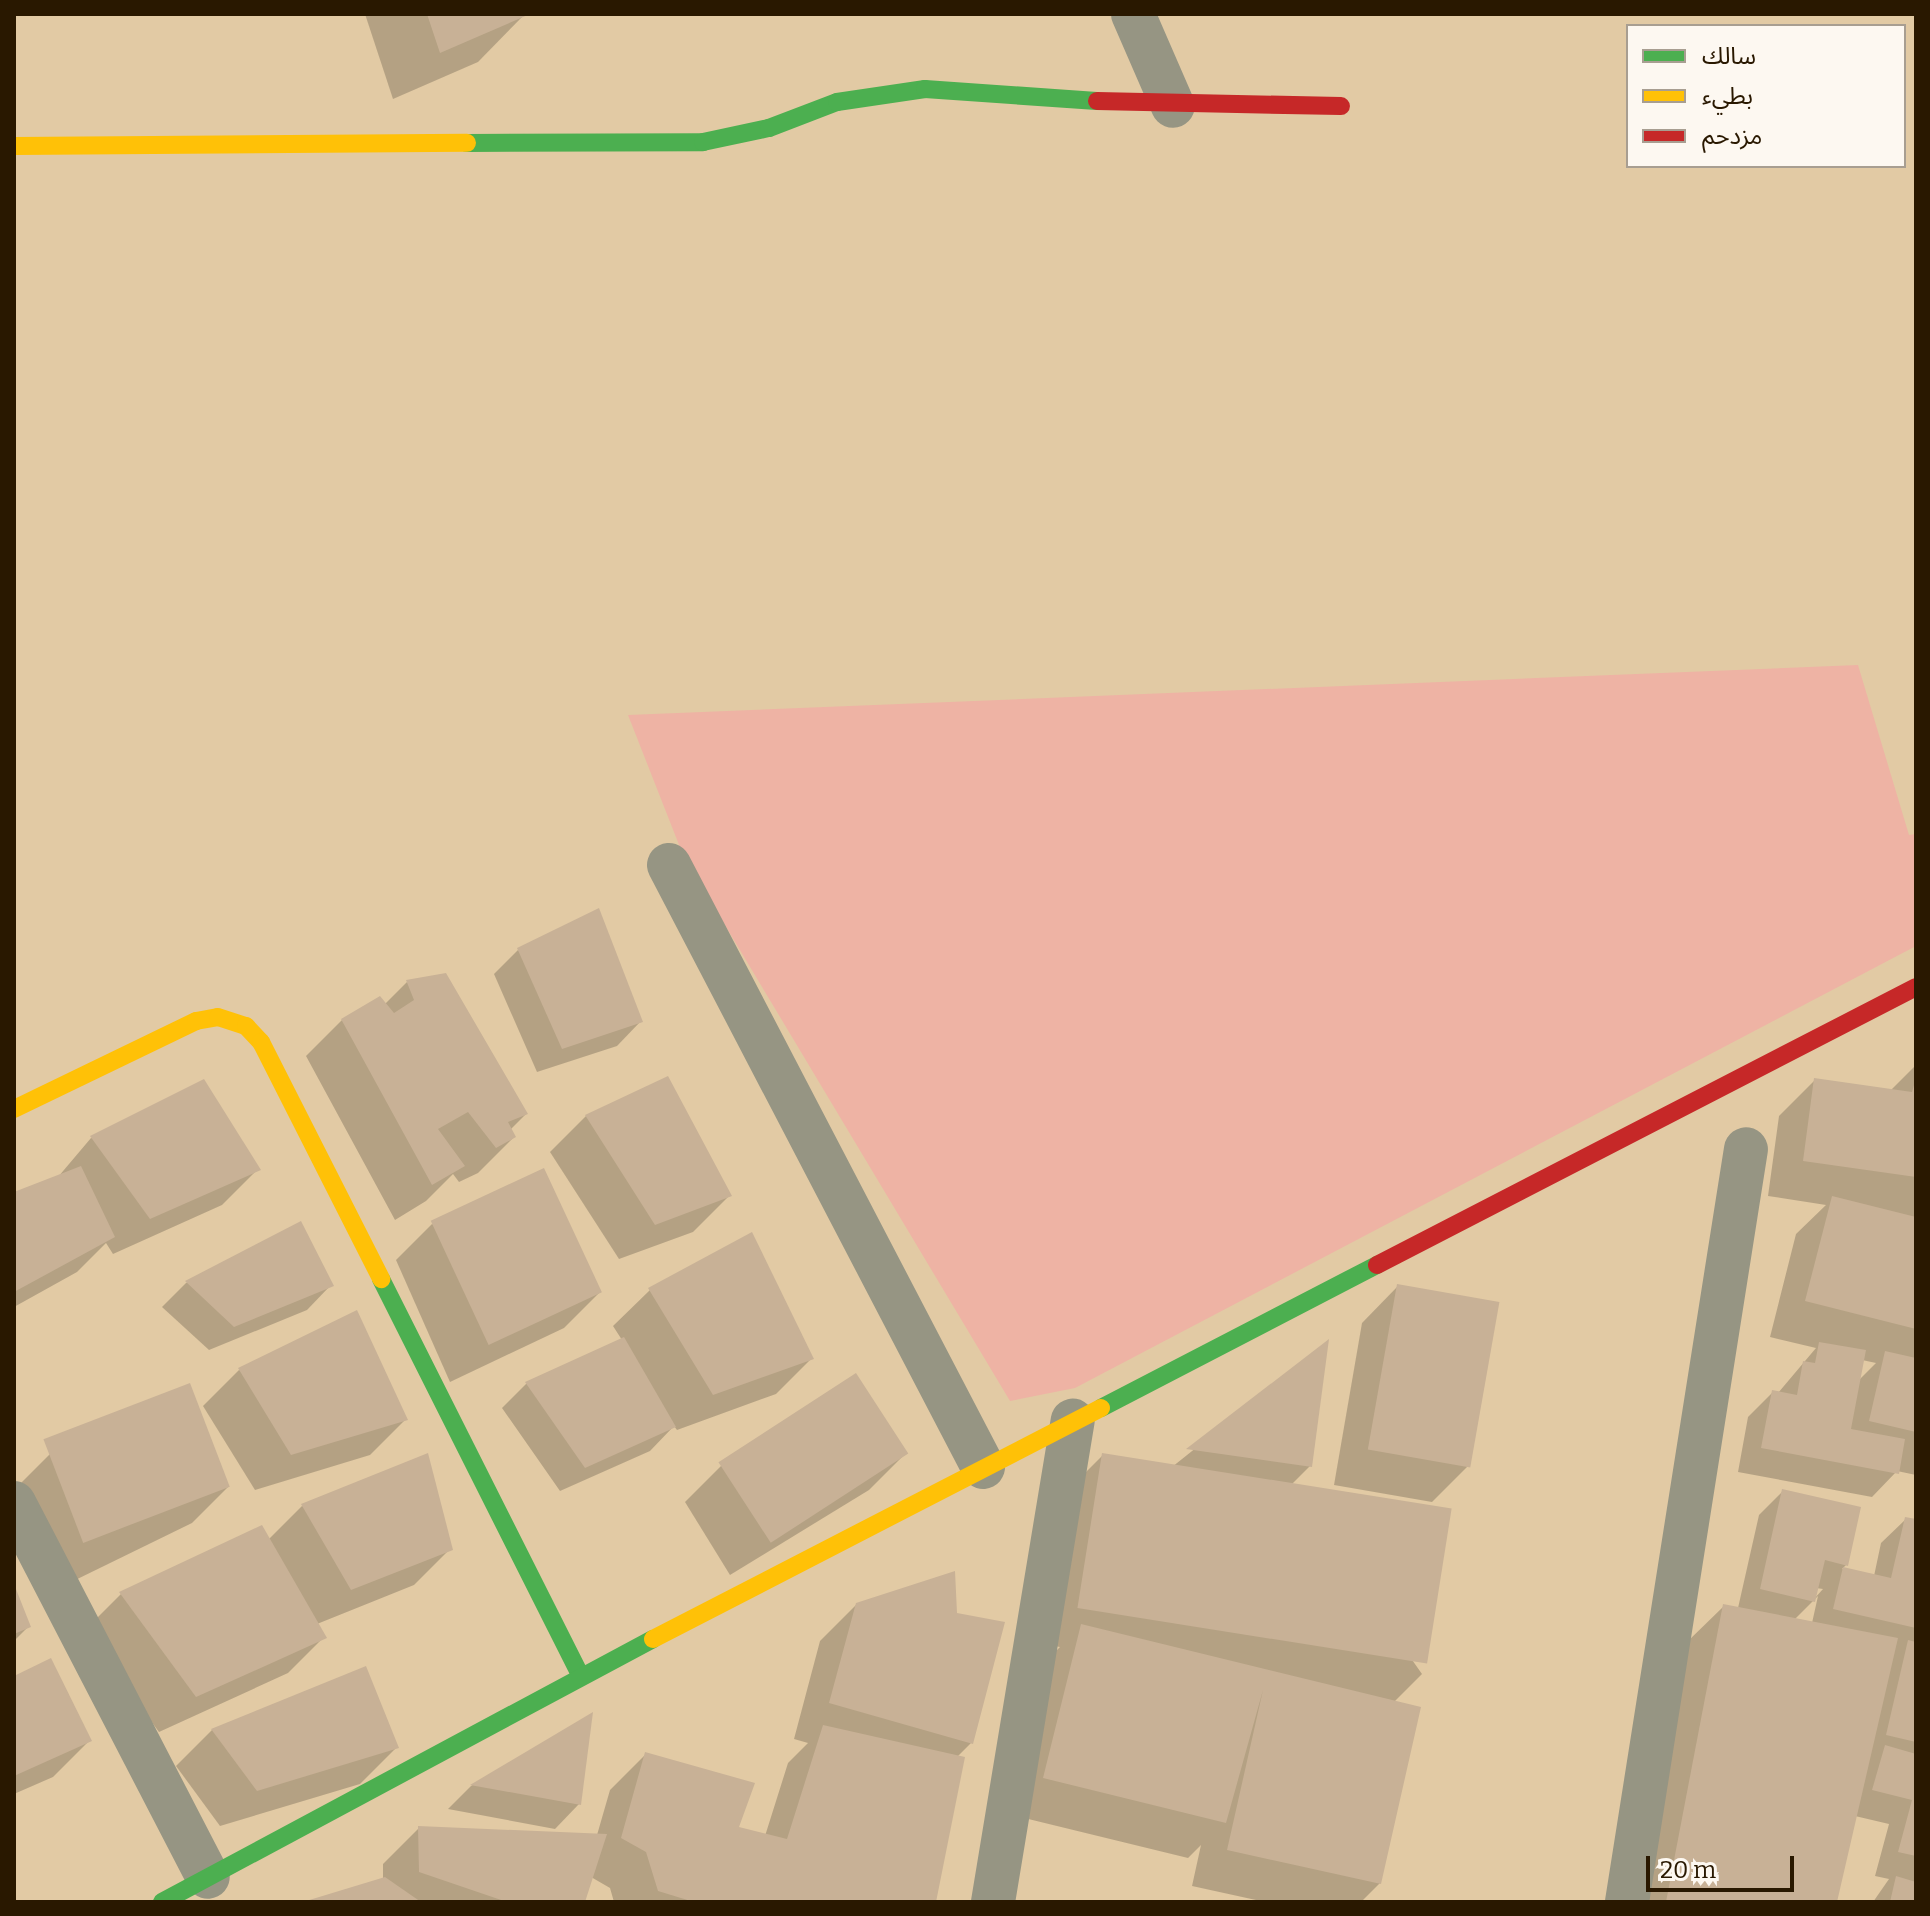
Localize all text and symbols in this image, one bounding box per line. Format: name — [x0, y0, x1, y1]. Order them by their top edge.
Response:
legend — [1626, 24, 1906, 168]
text: سالك — [1702, 42, 1756, 70]
text: بطيء — [1702, 82, 1753, 110]
text: مزدحم — [1702, 122, 1762, 150]
scale bar — [1650, 1840, 1798, 1890]
text: 20 m — [1660, 1856, 1716, 1884]

